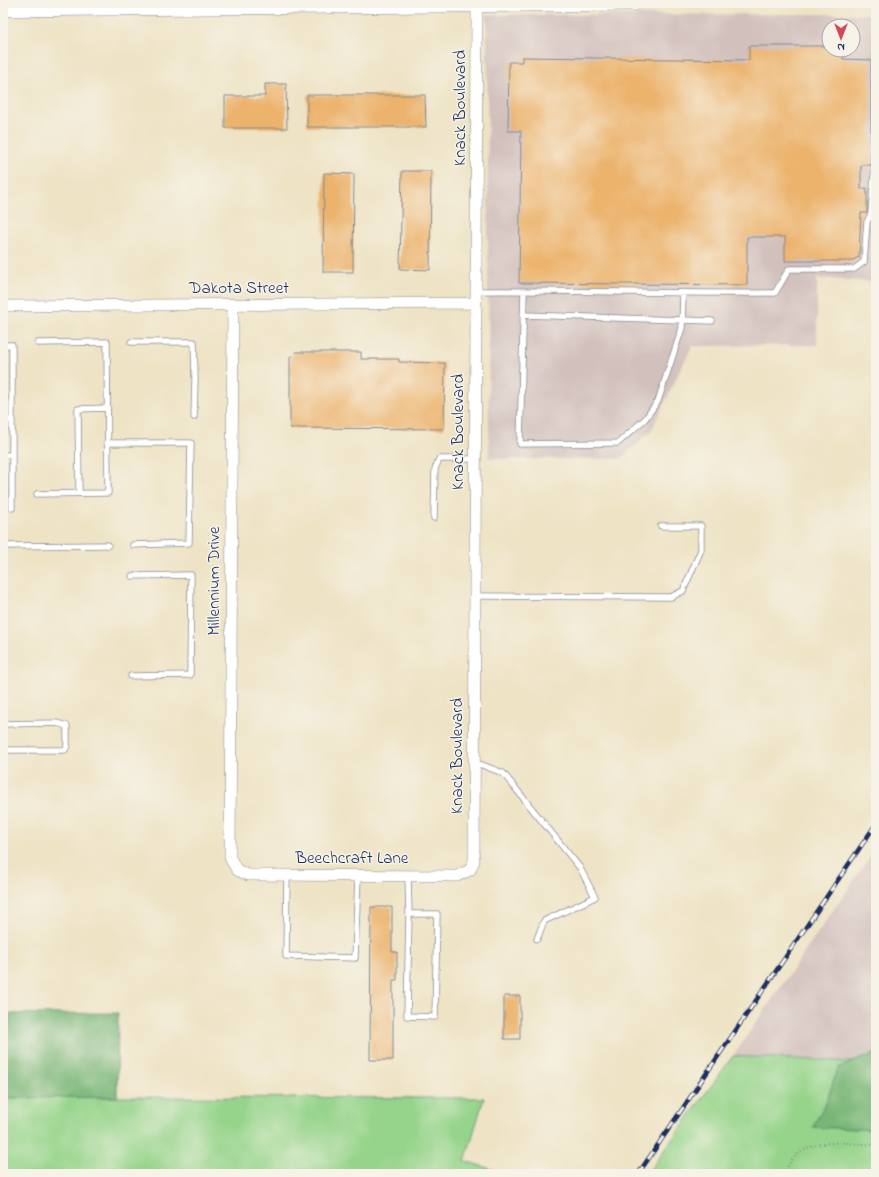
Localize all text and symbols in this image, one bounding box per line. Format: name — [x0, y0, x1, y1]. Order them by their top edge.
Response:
north arrow — [821, 18, 861, 58]
text: N — [837, 39, 845, 55]
street label: Knack Boulevard — [448, 50, 473, 166]
street label: Dakota Street — [188, 276, 289, 301]
street label: Knack Boulevard — [446, 374, 471, 490]
street label: Millennium Drive — [202, 526, 227, 636]
street label: Knack Boulevard — [445, 698, 470, 814]
street label: Beechcraft Lane — [295, 846, 409, 871]

